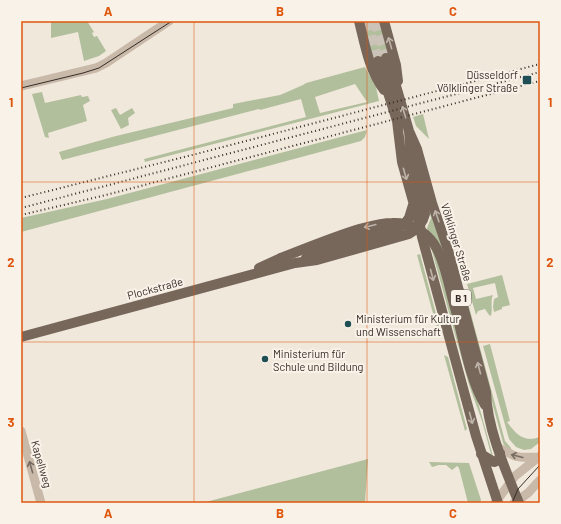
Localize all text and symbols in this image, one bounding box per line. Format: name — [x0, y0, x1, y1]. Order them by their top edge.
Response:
text: A — [104, 3, 113, 19]
text: B — [276, 3, 284, 19]
text: C — [449, 3, 457, 19]
one-way arrow — [386, 37, 393, 50]
place label: Düsseldorf Völklinger Straße — [437, 68, 518, 94]
marker: Düsseldorf Völklinger Straße — [521, 74, 533, 86]
text: 1 — [9, 94, 13, 110]
text: 1 — [548, 94, 552, 110]
one-way arrow — [400, 106, 407, 119]
one-way arrow — [402, 168, 410, 181]
street label: Völklinger Straße — [439, 201, 475, 283]
one-way arrow — [433, 210, 440, 223]
one-way arrow — [363, 223, 376, 231]
text: 2 — [7, 254, 15, 270]
text: 2 — [546, 254, 554, 270]
one-way arrow — [429, 268, 436, 281]
street label: Plockstraße — [126, 274, 184, 302]
road number: B 1 — [451, 290, 471, 306]
place label: Ministerium für Kultur und Wissenschaft — [356, 312, 460, 338]
marker: Ministerium für Kultur und Wissenschaft — [343, 319, 353, 329]
place label: Ministerium für Schule und Bildung — [273, 347, 364, 373]
marker: Ministerium für Schule und Bildung — [260, 354, 270, 364]
one-way arrow — [475, 362, 483, 375]
one-way arrow — [468, 412, 475, 425]
text: 3 — [7, 414, 15, 430]
text: 3 — [546, 414, 554, 430]
street label: Kapellweg — [29, 439, 55, 489]
one-way arrow — [511, 452, 524, 459]
one-way arrow — [26, 461, 34, 474]
text: A — [104, 505, 113, 521]
text: B — [276, 505, 284, 521]
text: C — [449, 505, 457, 521]

